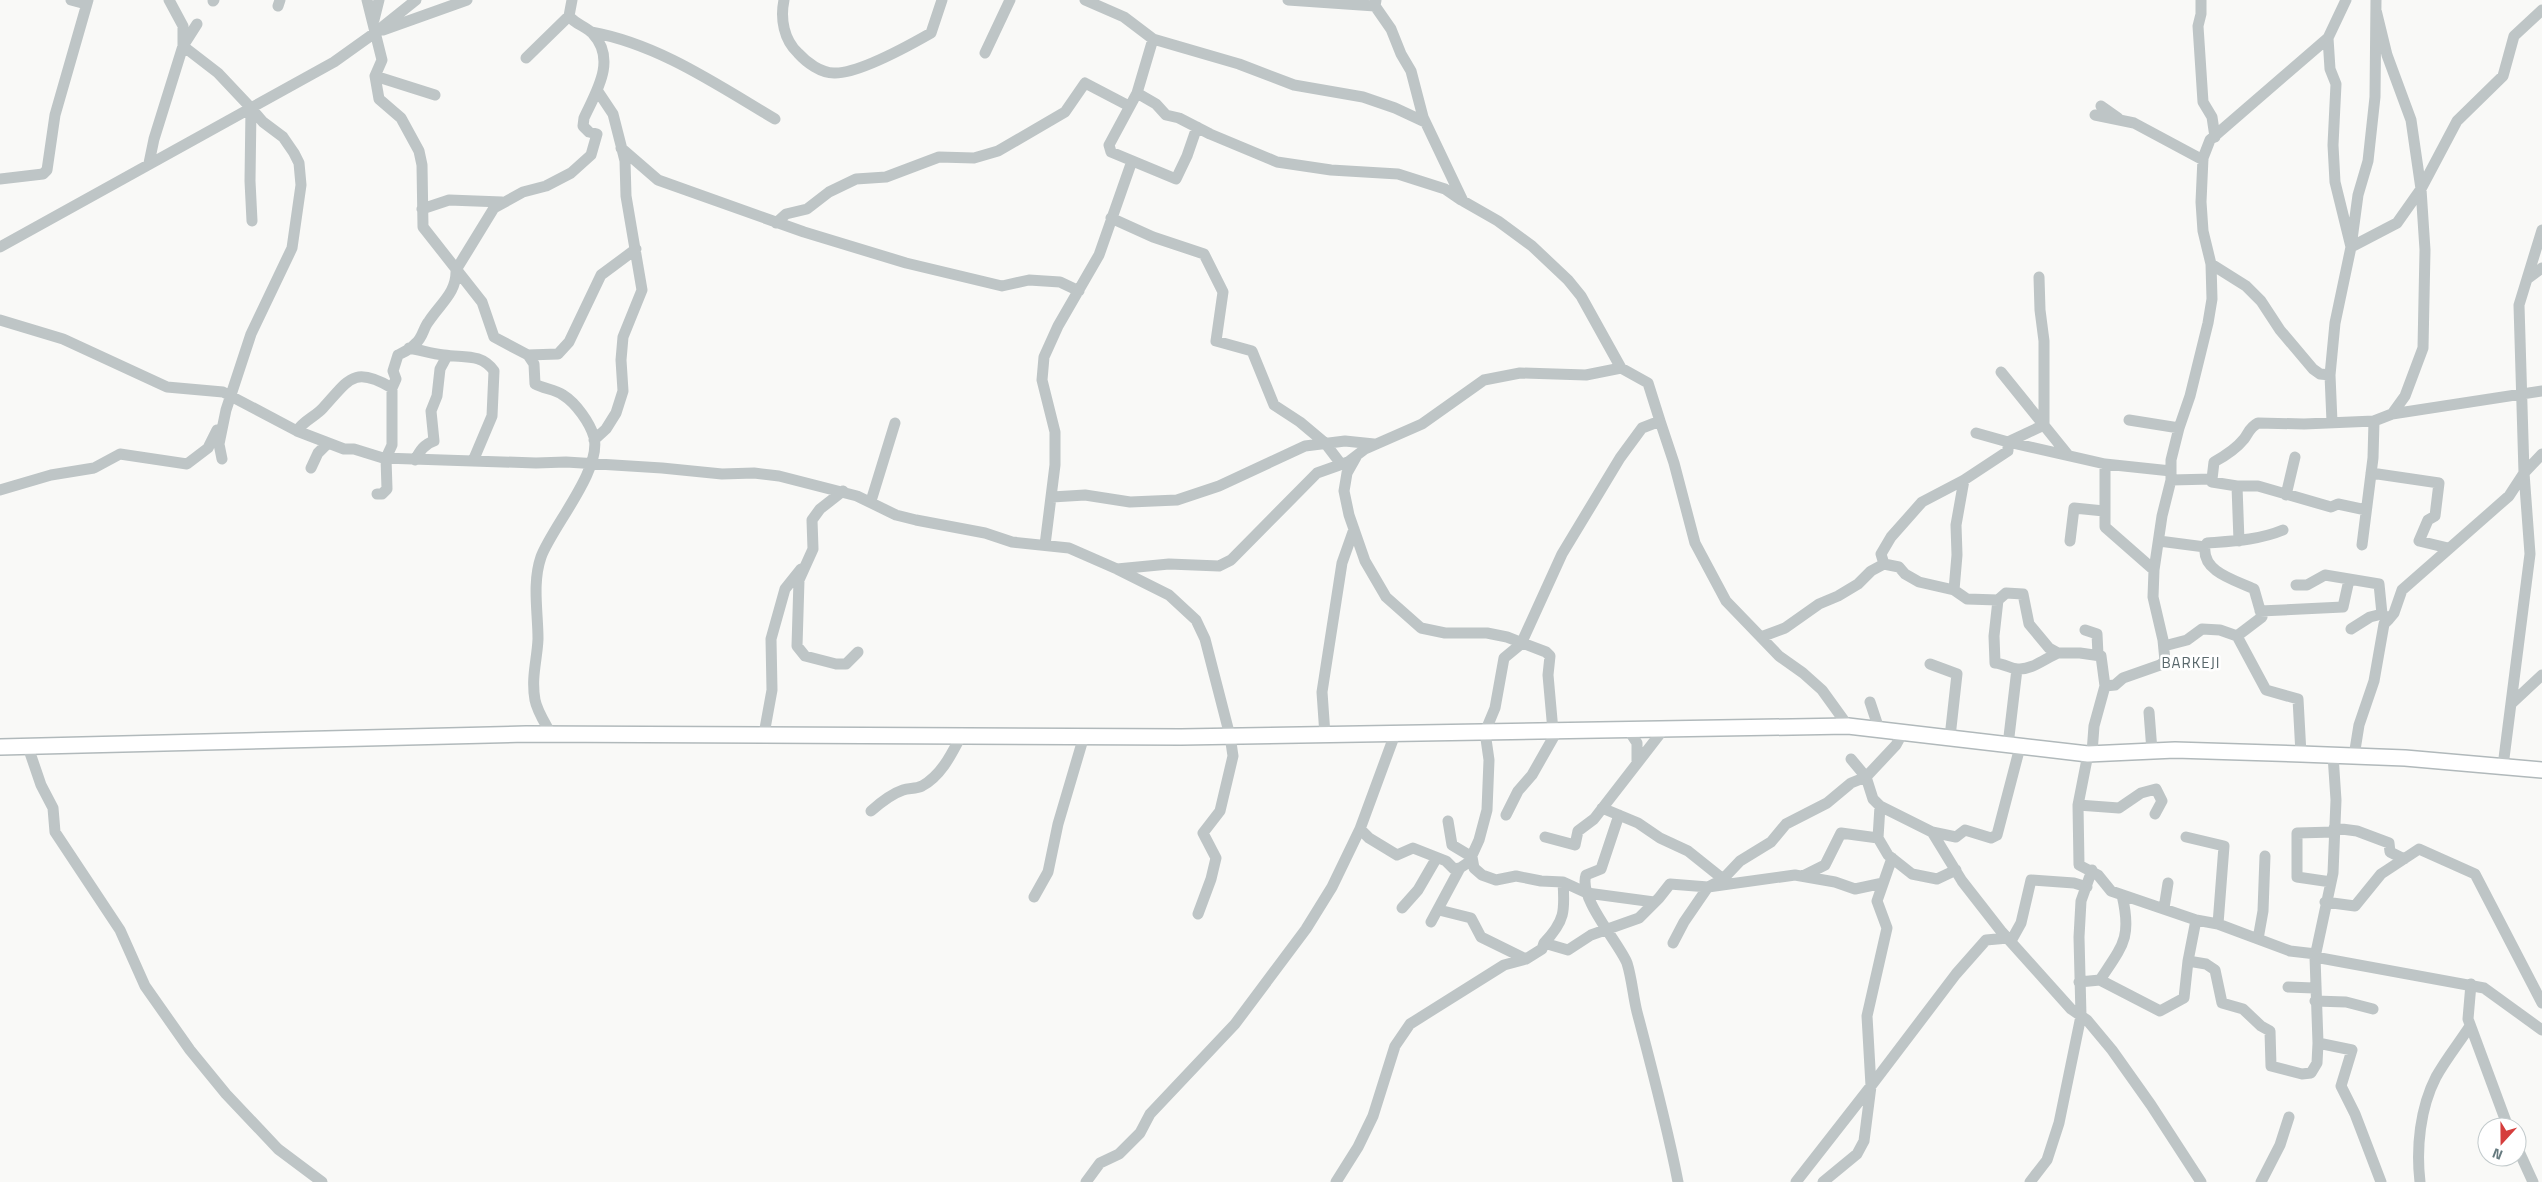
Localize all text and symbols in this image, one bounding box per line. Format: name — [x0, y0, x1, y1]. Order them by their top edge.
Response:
district label: BARKEJI — [2161, 651, 2221, 674]
north arrow — [2477, 1117, 2527, 1167]
text: N — [2489, 1143, 2505, 1166]

